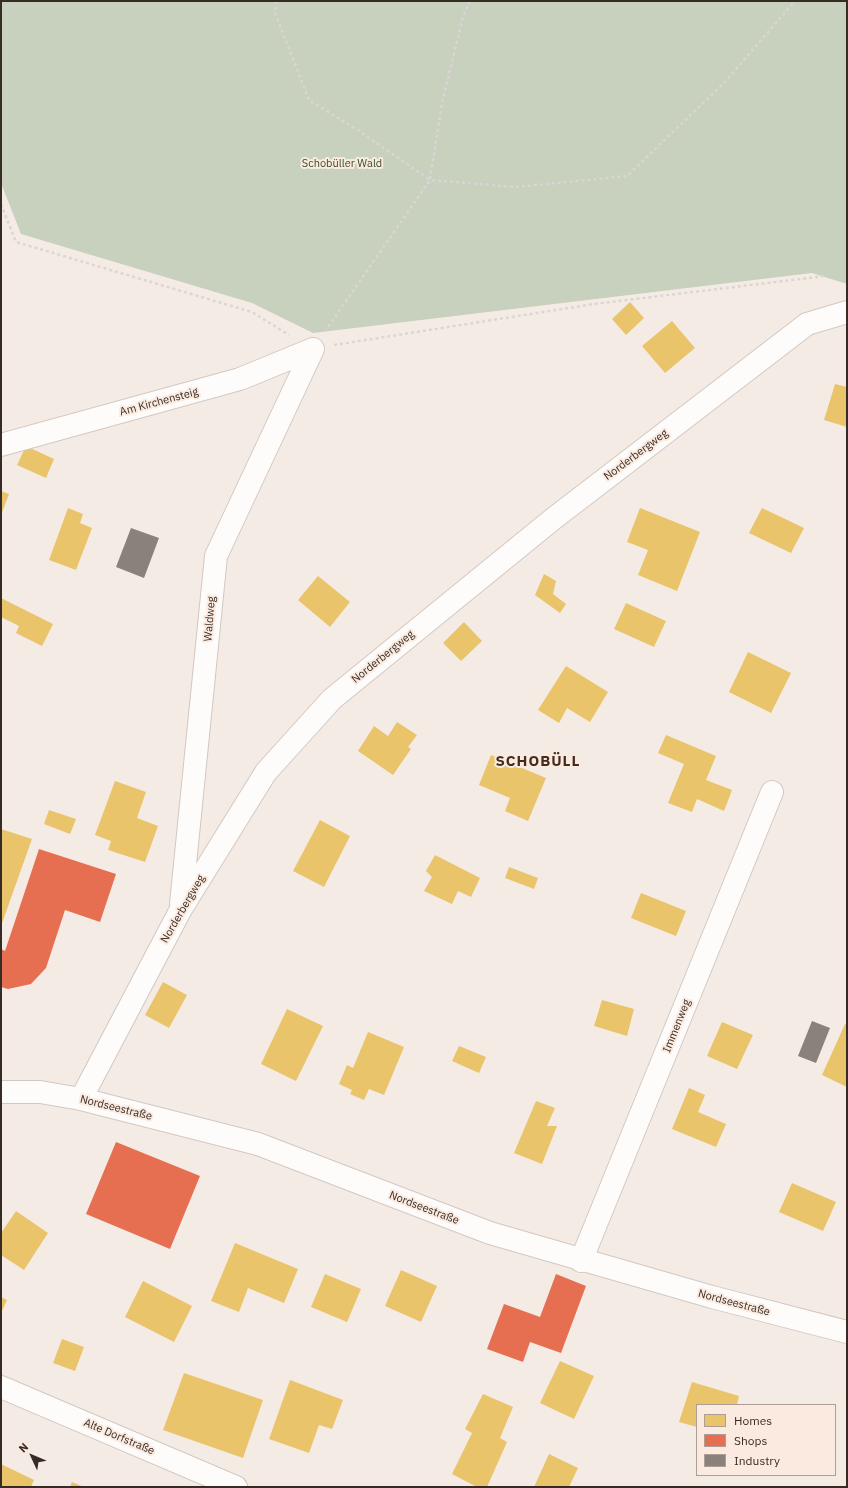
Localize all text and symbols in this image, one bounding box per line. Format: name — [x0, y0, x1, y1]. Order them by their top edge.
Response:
park label: Schobüller Wald — [302, 157, 382, 171]
street label: Am Kirchensteig — [118, 385, 200, 419]
street label: Norderbergweg — [601, 427, 671, 483]
street label: Waldweg — [201, 596, 219, 642]
street label: Norderbergweg — [349, 628, 417, 686]
district label: SCHOBÜLL — [495, 753, 581, 771]
street label: Norderbergweg — [158, 873, 208, 945]
street label: Immenweg — [660, 998, 694, 1054]
street label: Nordseestraße — [79, 1093, 153, 1123]
street label: Nordseestraße — [387, 1189, 461, 1227]
street label: Nordseestraße — [697, 1287, 771, 1319]
legend — [696, 1404, 836, 1476]
text: Homes — [734, 1413, 772, 1428]
street label: Alte Dorfstraße — [82, 1416, 156, 1458]
text: Shops — [734, 1433, 767, 1448]
north arrow — [12, 1436, 52, 1476]
text: N — [16, 1440, 31, 1455]
text: Industry — [734, 1453, 780, 1468]

